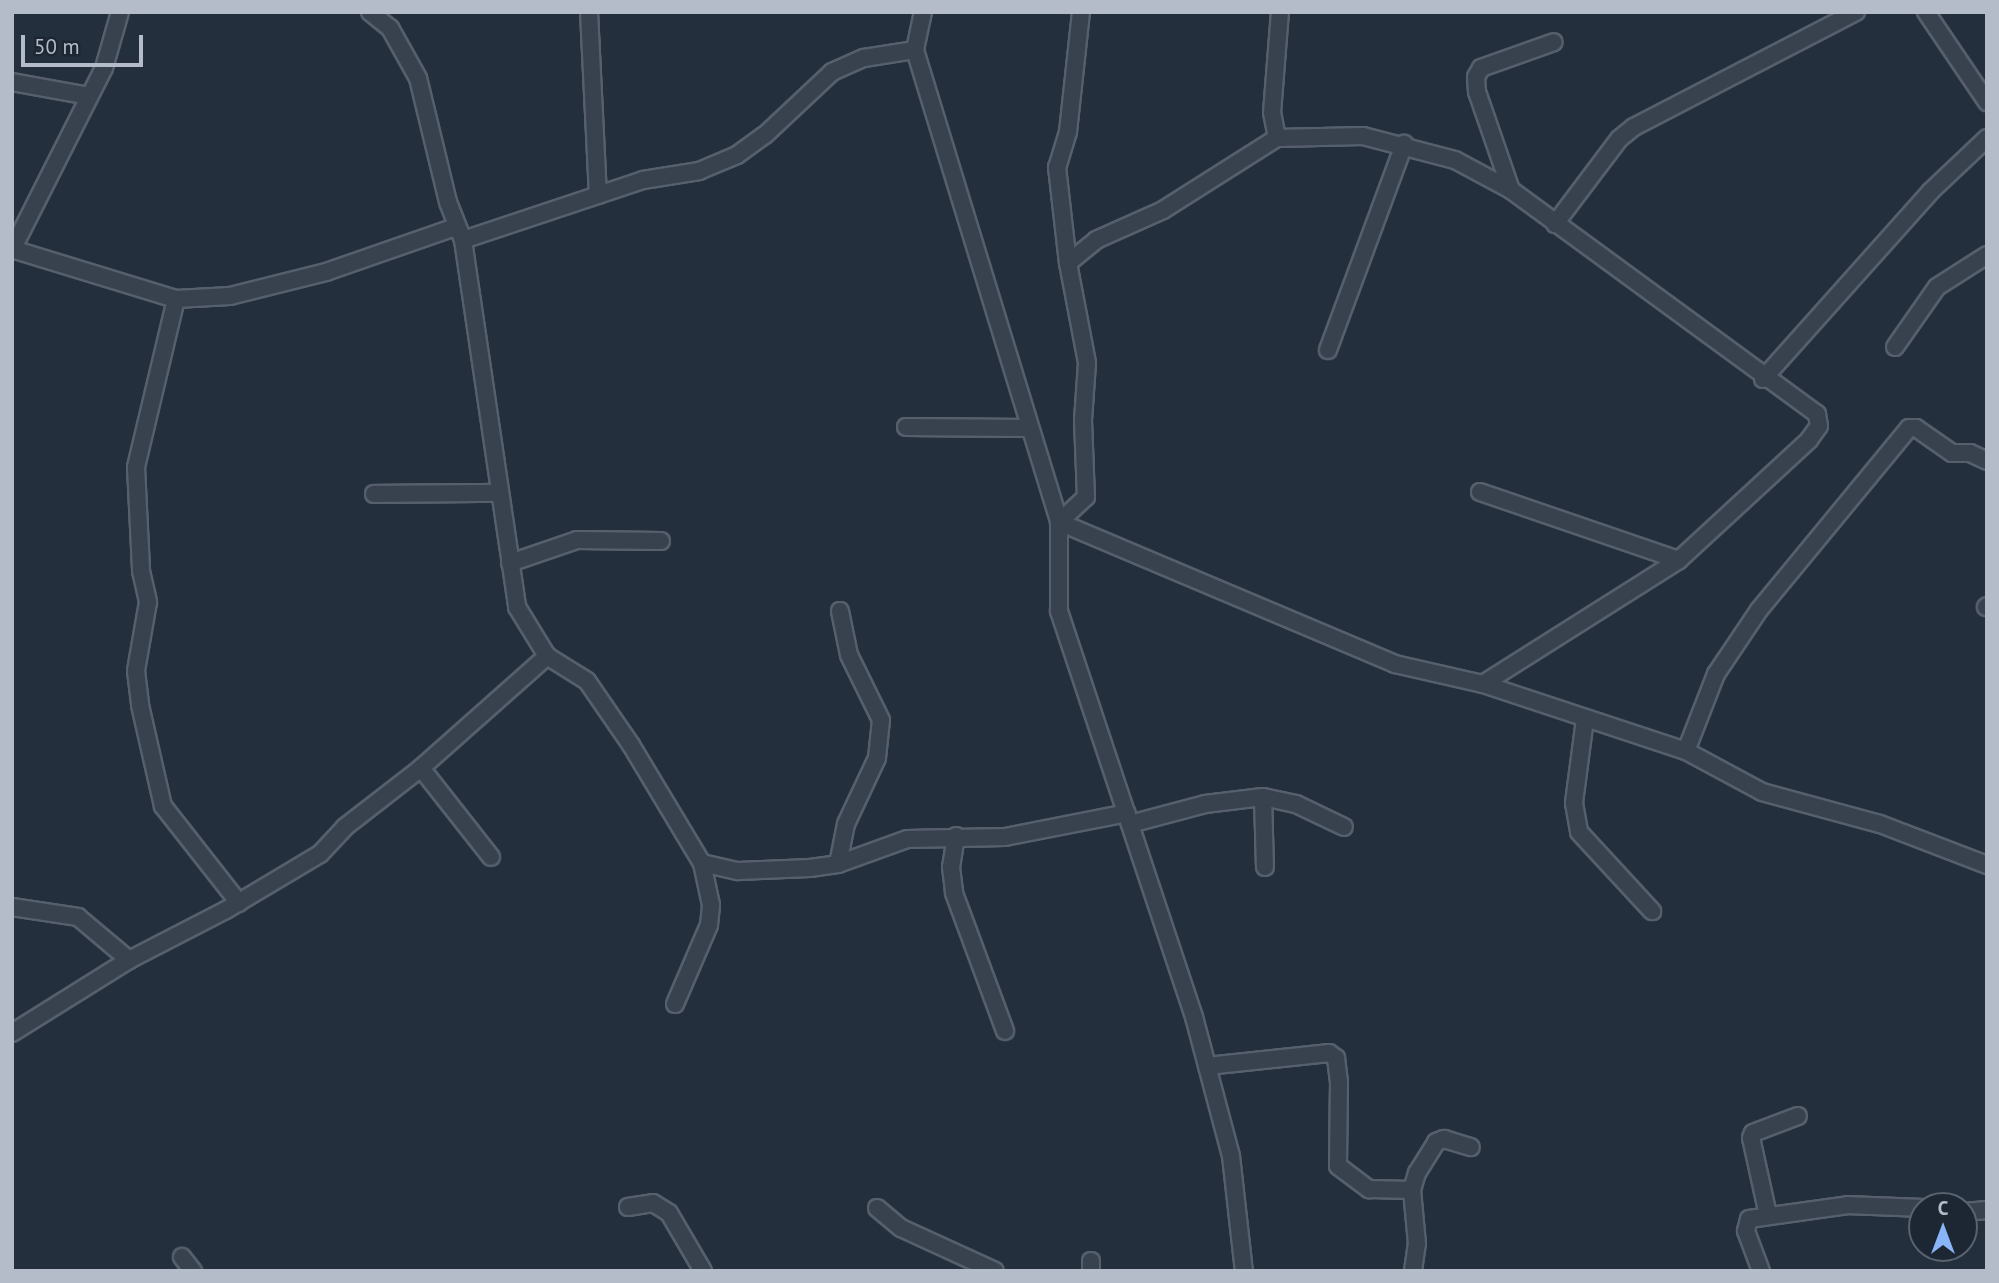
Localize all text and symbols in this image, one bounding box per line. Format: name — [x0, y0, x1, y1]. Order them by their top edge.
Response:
scale bar — [24, 21, 147, 65]
text: 50 m — [34, 33, 80, 60]
north arrow — [1908, 1192, 1978, 1262]
text: С — [1938, 1196, 1948, 1220]

